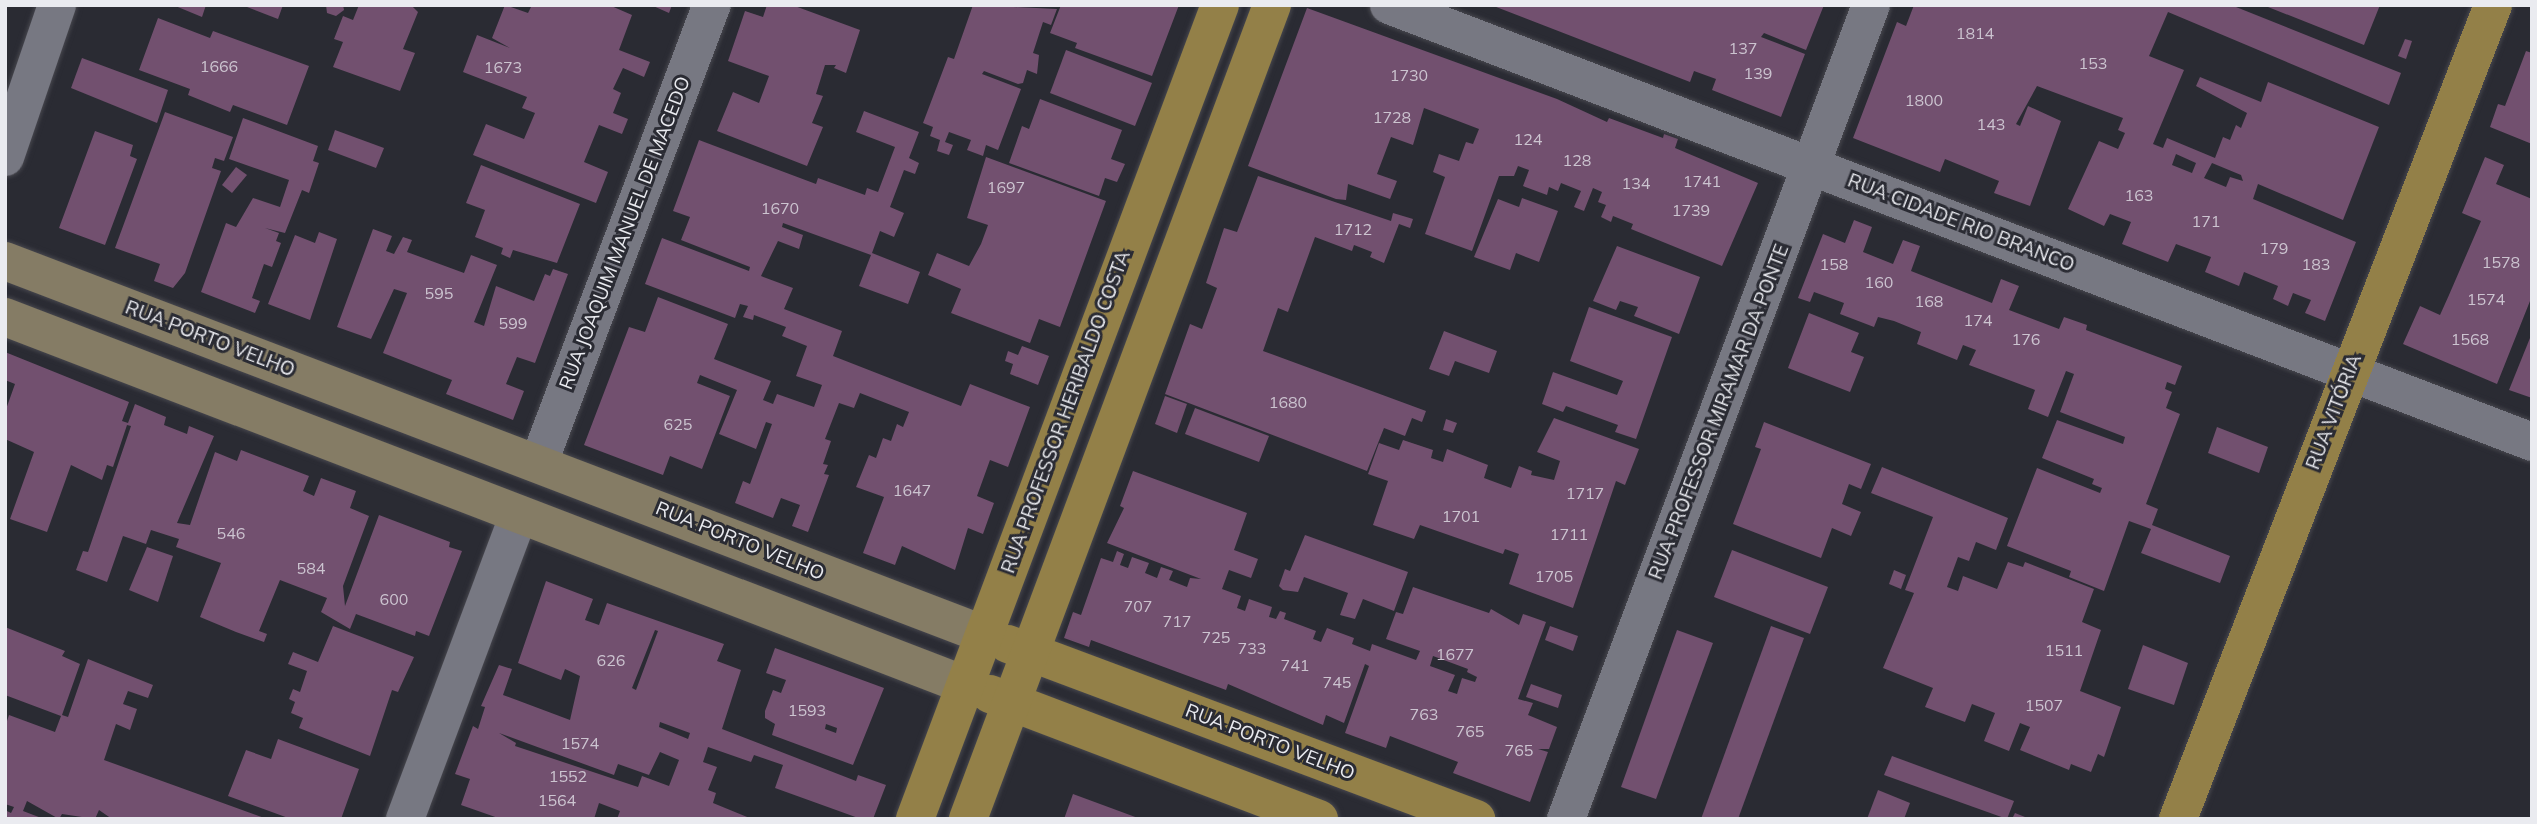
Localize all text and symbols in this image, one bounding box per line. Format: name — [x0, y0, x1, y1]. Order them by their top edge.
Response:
house number: 1814 — [1956, 23, 1994, 43]
house number: 137 — [1729, 38, 1757, 58]
house number: 153 — [2079, 53, 2107, 73]
house number: 1666 — [200, 56, 238, 76]
house number: 1673 — [484, 57, 522, 77]
house number: 139 — [1744, 63, 1772, 83]
house number: 1730 — [1390, 65, 1428, 85]
street label: RUA JOAQUIM MANUEL DE MACEDO — [555, 73, 695, 393]
house number: 1800 — [1905, 90, 1943, 110]
house number: 1728 — [1373, 107, 1411, 127]
house number: 143 — [1977, 114, 2005, 134]
house number: 124 — [1514, 129, 1542, 149]
house number: 128 — [1563, 150, 1591, 170]
street label: RUA CIDADE RIO BRANCO — [1844, 169, 2078, 277]
house number: 1741 — [1683, 171, 1721, 191]
house number: 134 — [1622, 173, 1650, 193]
house number: 1697 — [987, 177, 1025, 197]
house number: 163 — [2125, 185, 2153, 205]
house number: 1670 — [761, 198, 799, 218]
house number: 1739 — [1672, 200, 1710, 220]
house number: 171 — [2192, 211, 2220, 231]
house number: 1712 — [1334, 219, 1372, 239]
house number: 179 — [2260, 238, 2288, 258]
street label: RUA PROFESSOR MIRAMAR DA PONTE — [1644, 241, 1794, 583]
street label: RUA PROFESSOR HERIBALDO COSTA — [997, 248, 1135, 576]
house number: 1578 — [2482, 252, 2520, 272]
house number: 158 — [1820, 254, 1848, 274]
house number: 183 — [2302, 254, 2330, 274]
house number: 160 — [1865, 272, 1893, 292]
house number: 595 — [425, 283, 453, 303]
house number: 1574 — [2467, 289, 2505, 309]
house number: 168 — [1915, 291, 1943, 311]
street label: RUA PORTO VELHO — [122, 296, 298, 382]
house number: 174 — [1964, 310, 1992, 330]
house number: 599 — [499, 313, 527, 333]
house number: 176 — [2012, 329, 2040, 349]
house number: 1568 — [2451, 329, 2489, 349]
street label: RUA VITÓRIA — [2302, 351, 2366, 473]
house number: 1680 — [1269, 392, 1307, 412]
house number: 625 — [664, 414, 692, 434]
house number: 1647 — [893, 480, 931, 500]
house number: 1717 — [1566, 483, 1604, 503]
street label: RUA PORTO VELHO — [652, 497, 828, 585]
house number: 1701 — [1442, 506, 1480, 526]
house number: 546 — [217, 523, 245, 543]
house number: 1711 — [1550, 524, 1588, 544]
house number: 584 — [297, 558, 325, 578]
house number: 1705 — [1535, 566, 1573, 586]
house number: 600 — [380, 589, 408, 609]
house number: 707 — [1124, 596, 1152, 616]
house number: 717 — [1163, 611, 1191, 631]
house number: 725 — [1202, 627, 1230, 647]
house number: 733 — [1238, 638, 1266, 658]
house number: 1511 — [2045, 640, 2083, 660]
house number: 1677 — [1436, 644, 1474, 664]
house number: 626 — [597, 650, 625, 670]
house number: 741 — [1281, 655, 1309, 675]
house number: 745 — [1323, 672, 1351, 692]
house number: 1507 — [2025, 695, 2063, 715]
street label: RUA PORTO VELHO — [1182, 699, 1358, 785]
house number: 1593 — [788, 700, 826, 720]
house number: 763 — [1410, 704, 1438, 724]
house number: 765 — [1456, 721, 1484, 741]
house number: 1574 — [561, 733, 599, 753]
house number: 765 — [1505, 740, 1533, 760]
house number: 1552 — [549, 766, 587, 786]
house number: 1564 — [538, 790, 576, 810]

